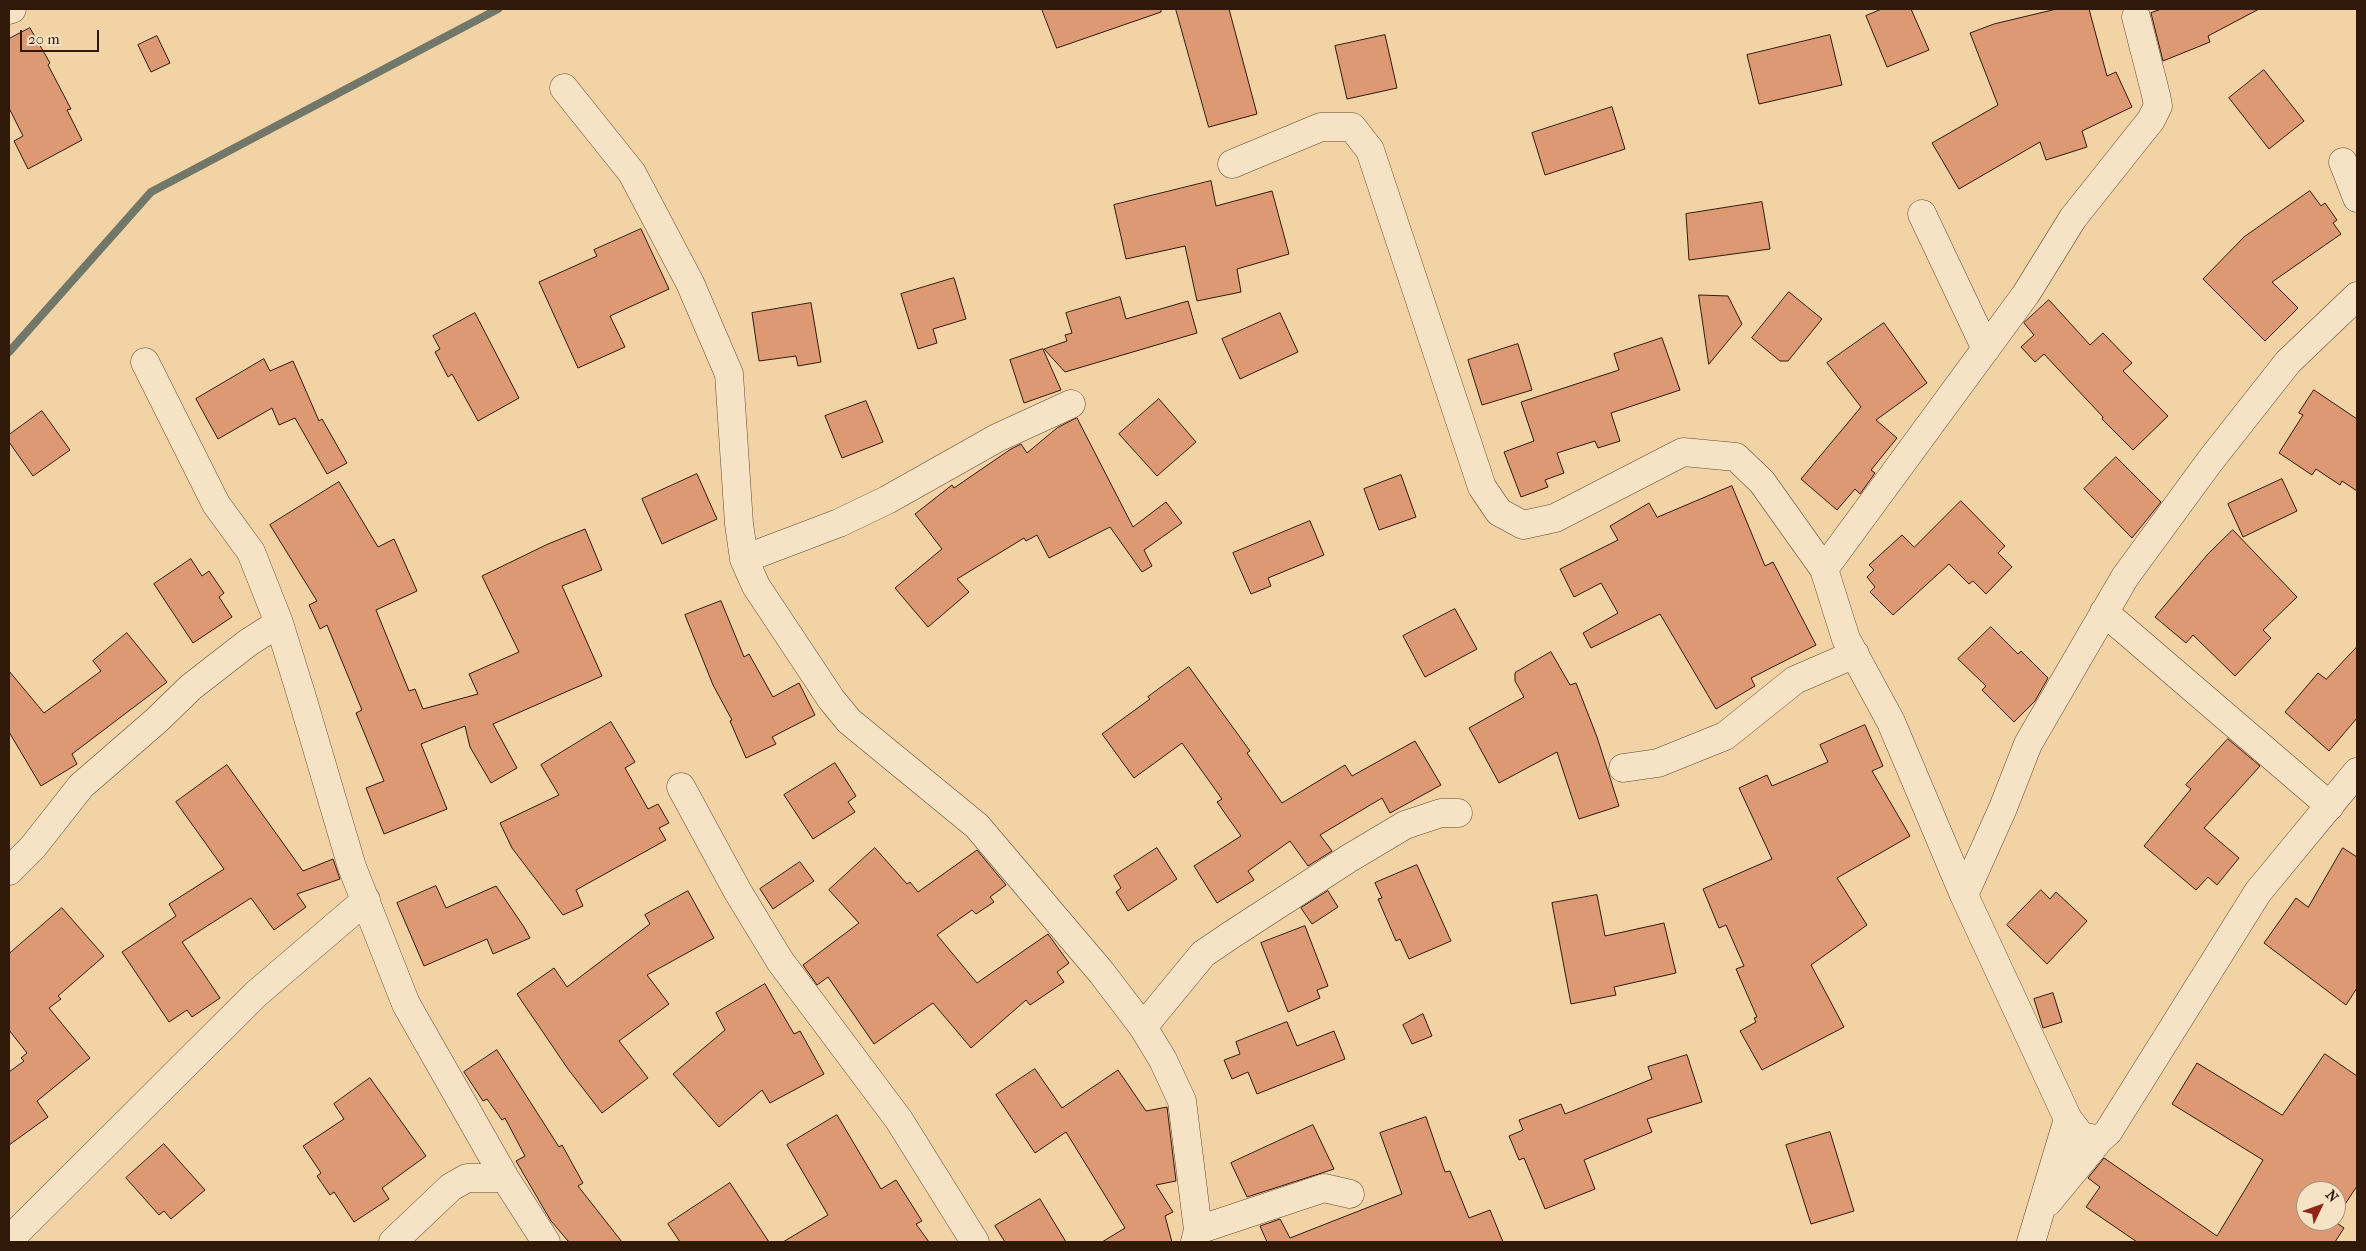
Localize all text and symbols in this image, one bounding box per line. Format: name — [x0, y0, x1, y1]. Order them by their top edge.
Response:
scale bar — [22, 20, 101, 52]
text: 20 m — [28, 30, 60, 48]
north arrow — [2296, 1181, 2346, 1231]
text: N — [2322, 1187, 2342, 1206]

